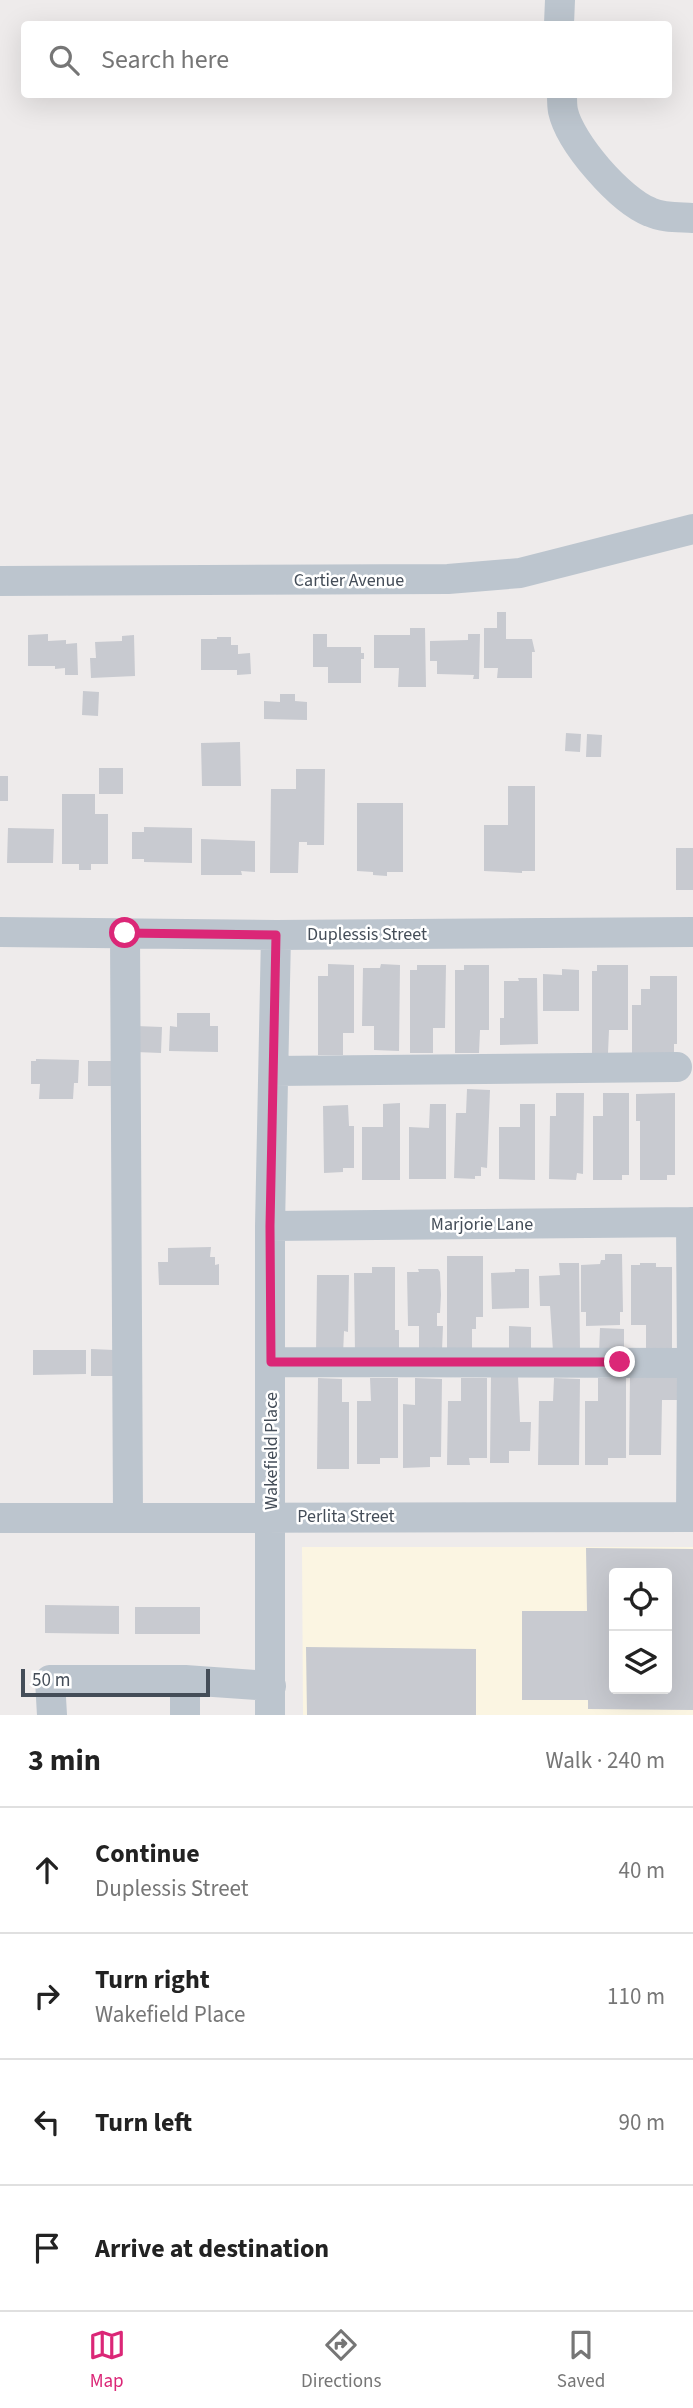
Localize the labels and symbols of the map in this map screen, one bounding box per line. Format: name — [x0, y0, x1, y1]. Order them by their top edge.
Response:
street label: Cartier Avenue — [294, 568, 404, 593]
route start — [109, 917, 140, 948]
street label: Duplessis Street — [307, 922, 427, 947]
street label: Marjorie Lane — [431, 1212, 533, 1237]
route end — [604, 1346, 635, 1377]
street label: Wakefield Place — [259, 1392, 284, 1510]
street label: Perlita Street — [297, 1504, 395, 1529]
scale bar — [21, 1666, 210, 1698]

